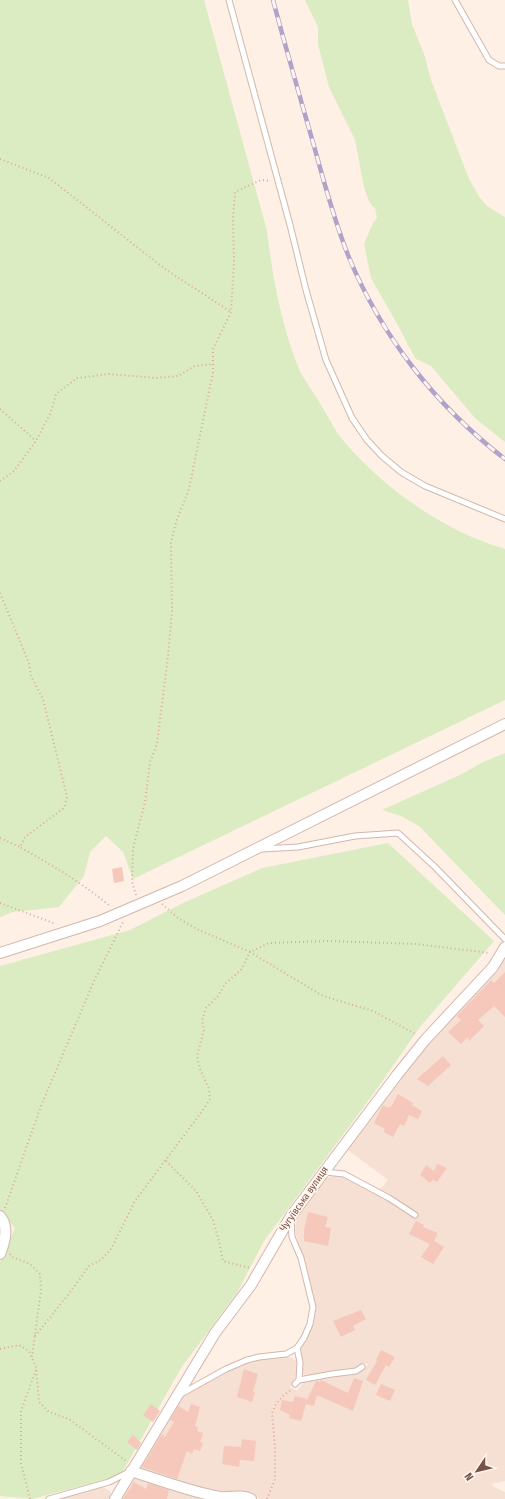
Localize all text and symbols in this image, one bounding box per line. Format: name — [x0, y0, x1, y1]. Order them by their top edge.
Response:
street label: Чугуївська вулиця — [277, 1164, 331, 1234]
north arrow — [457, 1451, 497, 1491]
text: N — [462, 1470, 476, 1483]

